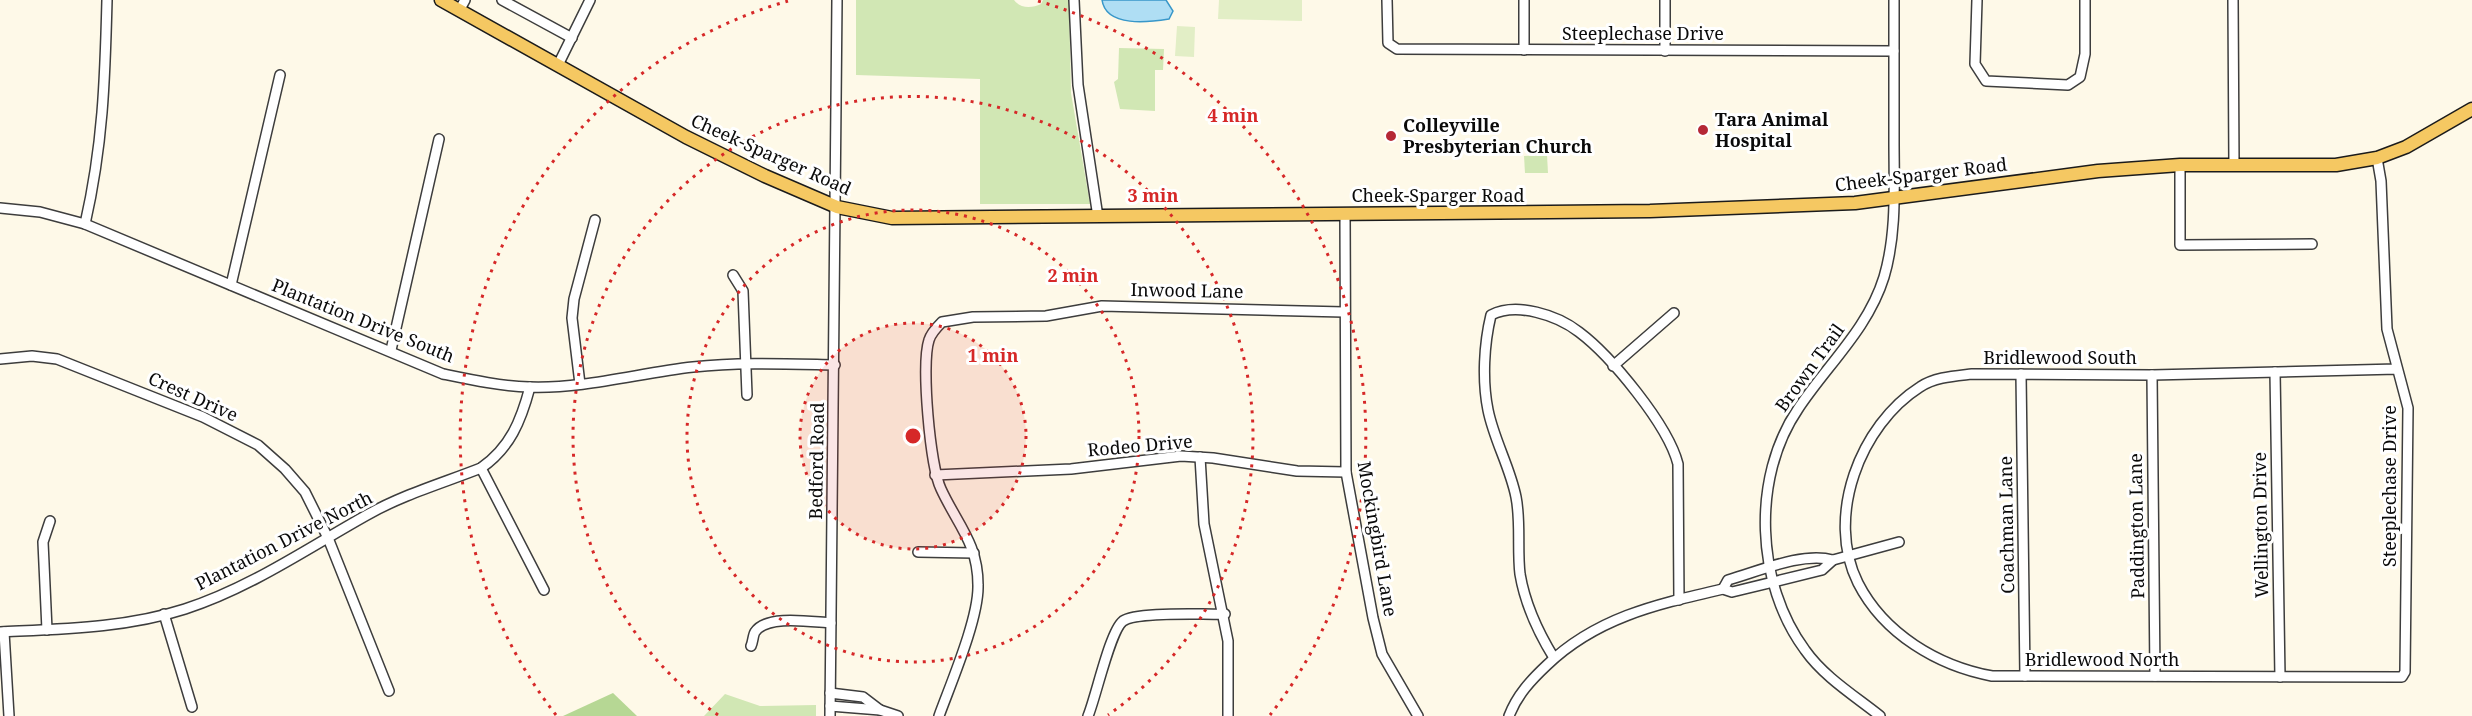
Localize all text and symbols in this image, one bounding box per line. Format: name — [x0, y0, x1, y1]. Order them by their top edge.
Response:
street label: Steeplechase Drive — [1562, 21, 1724, 45]
text: 4 min — [1208, 103, 1258, 127]
place label: Tara Animal Hospital — [1715, 107, 1829, 152]
street label: Cheek-Sparger Road — [687, 108, 855, 200]
place label: Colleyville Presbyterian Church — [1403, 113, 1592, 158]
marker: Tara Animal Hospital — [1696, 123, 1710, 137]
marker: Colleyville Presbyterian Church — [1384, 129, 1398, 143]
street label: Cheek-Sparger Road — [1833, 152, 2008, 196]
text: 3 min — [1128, 183, 1178, 207]
street label: Cheek-Sparger Road — [1351, 183, 1525, 207]
text: 2 min — [1048, 263, 1098, 287]
street label: Plantation Drive South — [269, 272, 458, 368]
street label: Inwood Lane — [1130, 277, 1244, 303]
street label: Brown Trail — [1769, 318, 1849, 416]
text: 1 min — [968, 343, 1018, 367]
street label: Bridlewood South — [1983, 345, 2137, 369]
street label: Crest Drive — [145, 366, 242, 427]
street label: Bedford Road — [803, 402, 829, 520]
street label: Steeplechase Drive — [2377, 405, 2401, 567]
centre of rings — [903, 426, 923, 446]
street label: Rodeo Drive — [1086, 428, 1193, 462]
street label: Wellington Drive — [2247, 452, 2273, 598]
street label: Paddington Lane — [2123, 453, 2149, 599]
street label: Coachman Lane — [1993, 456, 2019, 594]
street label: Mockingbird Lane — [1353, 459, 1403, 618]
street label: Plantation Drive North — [191, 485, 376, 595]
street label: Bridlewood North — [2025, 647, 2179, 671]

